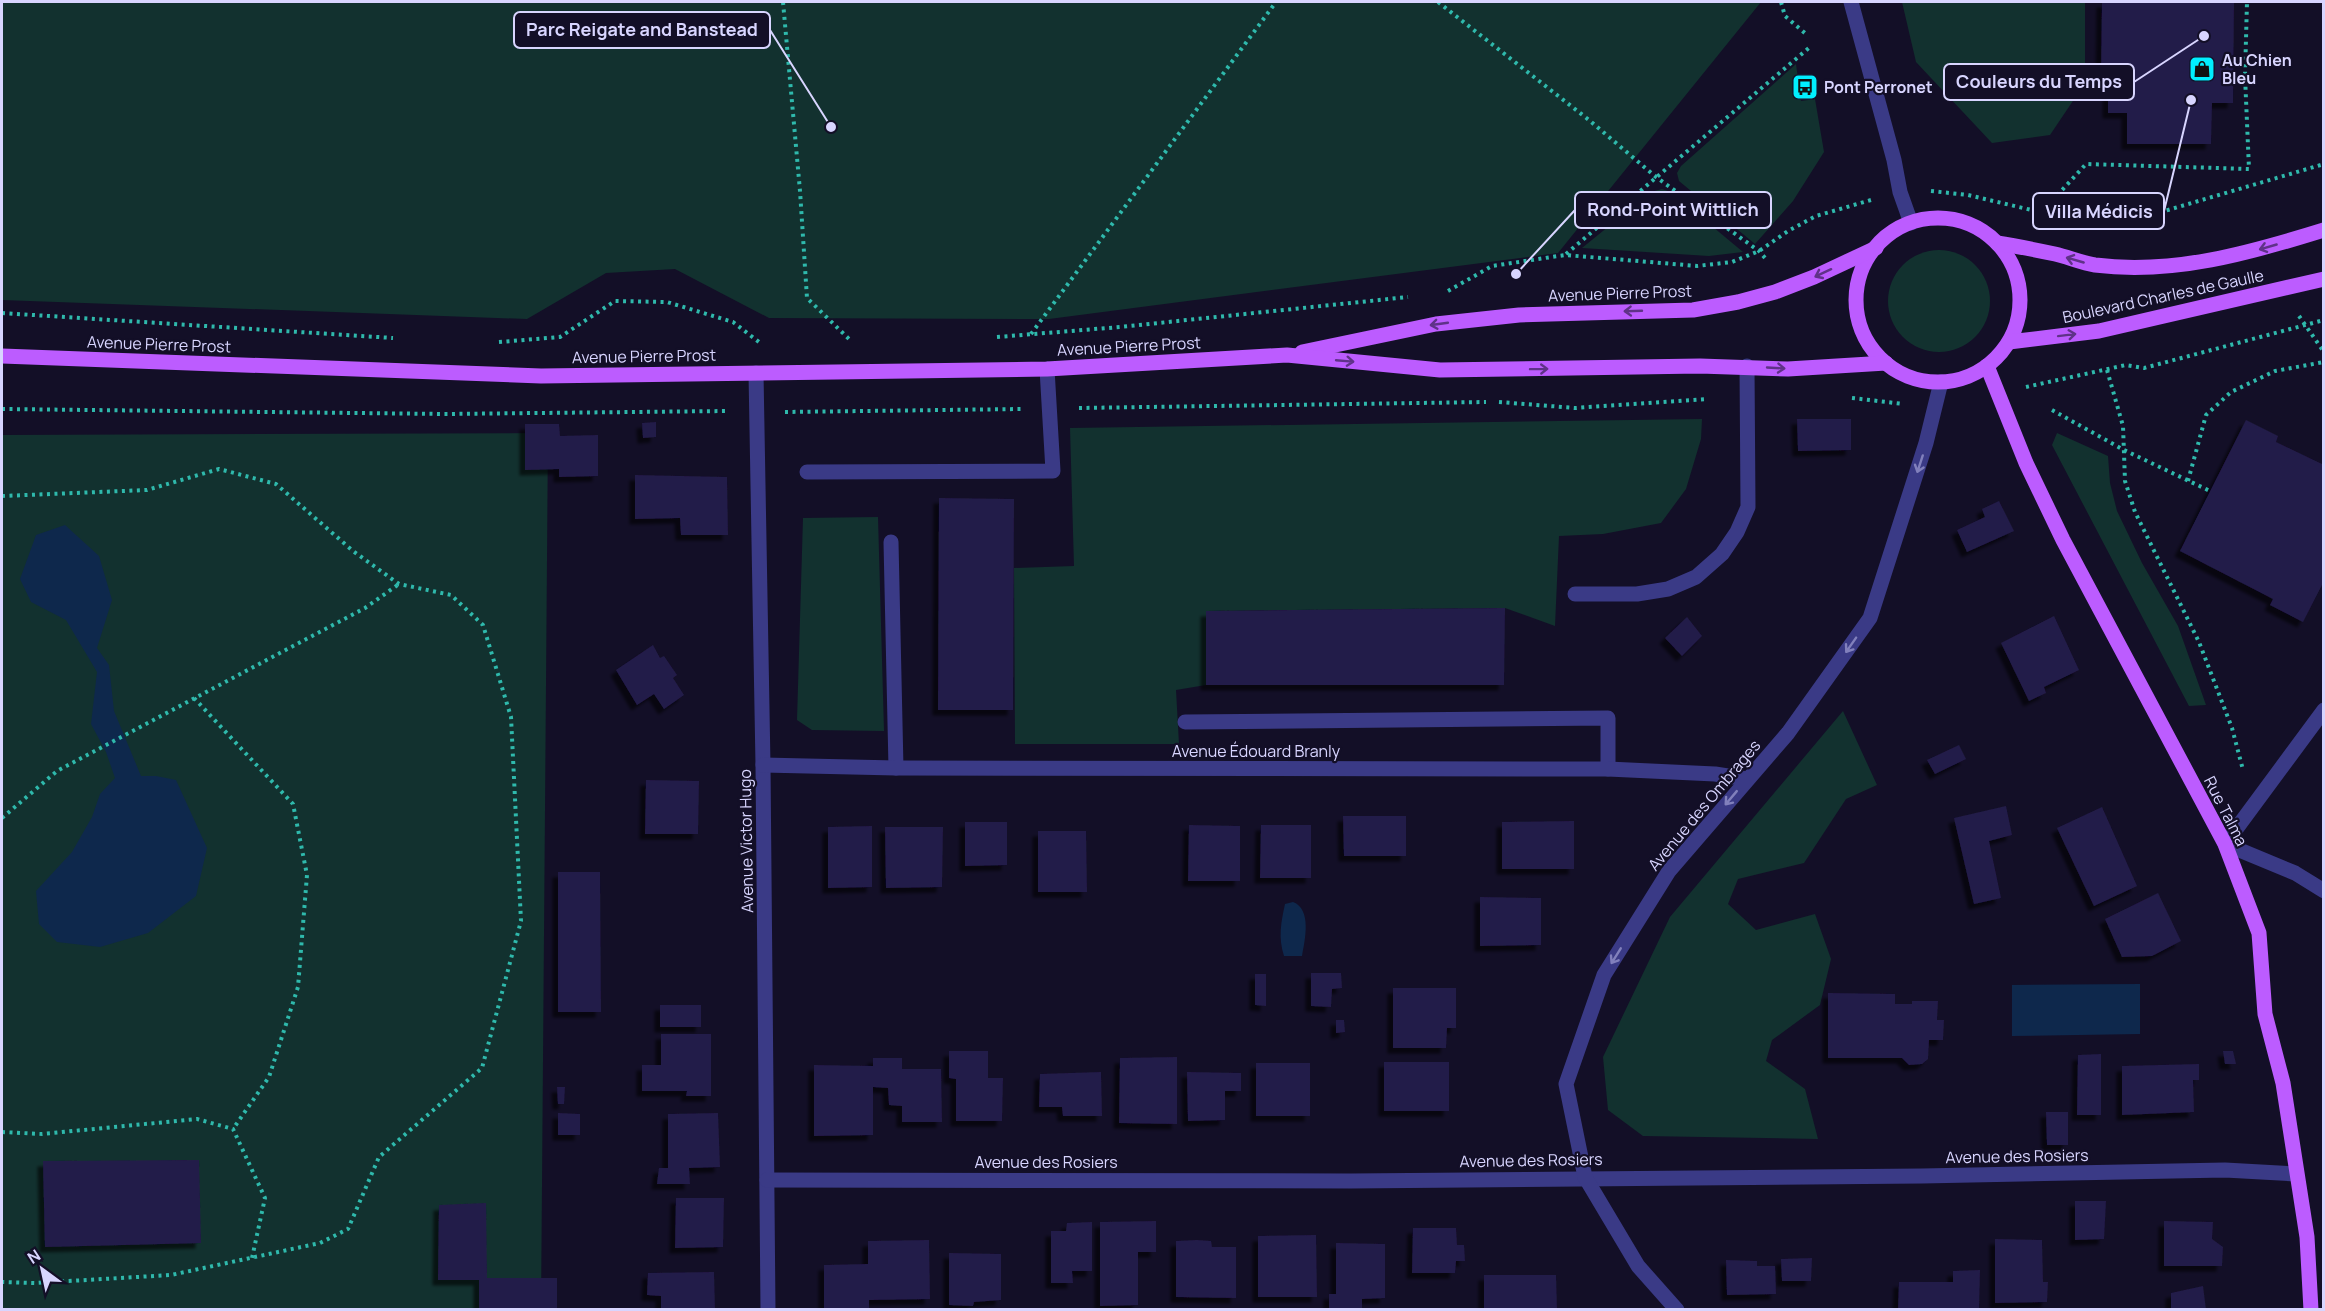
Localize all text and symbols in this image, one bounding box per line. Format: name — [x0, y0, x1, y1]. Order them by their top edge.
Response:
callout: Parc Reigate and Banstead — [514, 12, 770, 48]
text: Parc Reigate and Banstead — [526, 17, 758, 41]
place label: Au Chien Bleu — [2222, 49, 2292, 89]
shop icon: Au Chien Bleu — [2187, 54, 2217, 84]
callout: Couleurs du Temps — [1944, 64, 2134, 100]
text: Couleurs du Temps — [1956, 69, 2122, 93]
bus stop icon: Pont Perronet — [1790, 72, 1820, 102]
place label: Pont Perronet — [1824, 76, 1933, 98]
callout: Rond-Point Wittlich — [1575, 192, 1771, 228]
callout: Villa Médicis — [2033, 193, 2164, 229]
text: Rond-Point Wittlich — [1587, 197, 1759, 221]
text: Villa Médicis — [2045, 199, 2153, 223]
one-way arrow — [2259, 242, 2278, 253]
one-way arrow — [2066, 254, 2085, 265]
street label: Boulevard Charles de Gaulle — [2060, 264, 2266, 328]
one-way arrow — [1814, 267, 1832, 279]
street label: Avenue Pierre Prost — [1548, 279, 1692, 307]
one-way arrow — [1624, 306, 1644, 317]
one-way arrow — [1430, 318, 1449, 329]
one-way arrow — [2057, 329, 2076, 340]
street label: Avenue Pierre Prost — [87, 330, 231, 358]
street label: Avenue Pierre Prost — [1056, 331, 1202, 361]
street label: Avenue Pierre Prost — [572, 344, 716, 368]
one-way arrow — [1334, 356, 1354, 367]
one-way arrow — [1529, 363, 1549, 375]
one-way arrow — [1766, 363, 1786, 374]
one-way arrow — [1913, 454, 1924, 473]
one-way arrow — [1844, 636, 1857, 652]
street label: Avenue des Ombrages — [1643, 735, 1765, 875]
street label: Avenue Édouard Branly — [1172, 740, 1341, 762]
street label: Avenue Victor Hugo — [734, 769, 758, 913]
street label: Rue Talma — [2199, 772, 2253, 850]
one-way arrow — [1724, 790, 1737, 806]
one-way arrow — [1610, 947, 1622, 964]
street label: Avenue des Rosiers — [1945, 1144, 2089, 1168]
street label: Avenue des Rosiers — [1459, 1148, 1603, 1172]
street label: Avenue des Rosiers — [974, 1151, 1118, 1173]
north arrow — [12, 1239, 72, 1299]
text: N — [23, 1244, 45, 1269]

